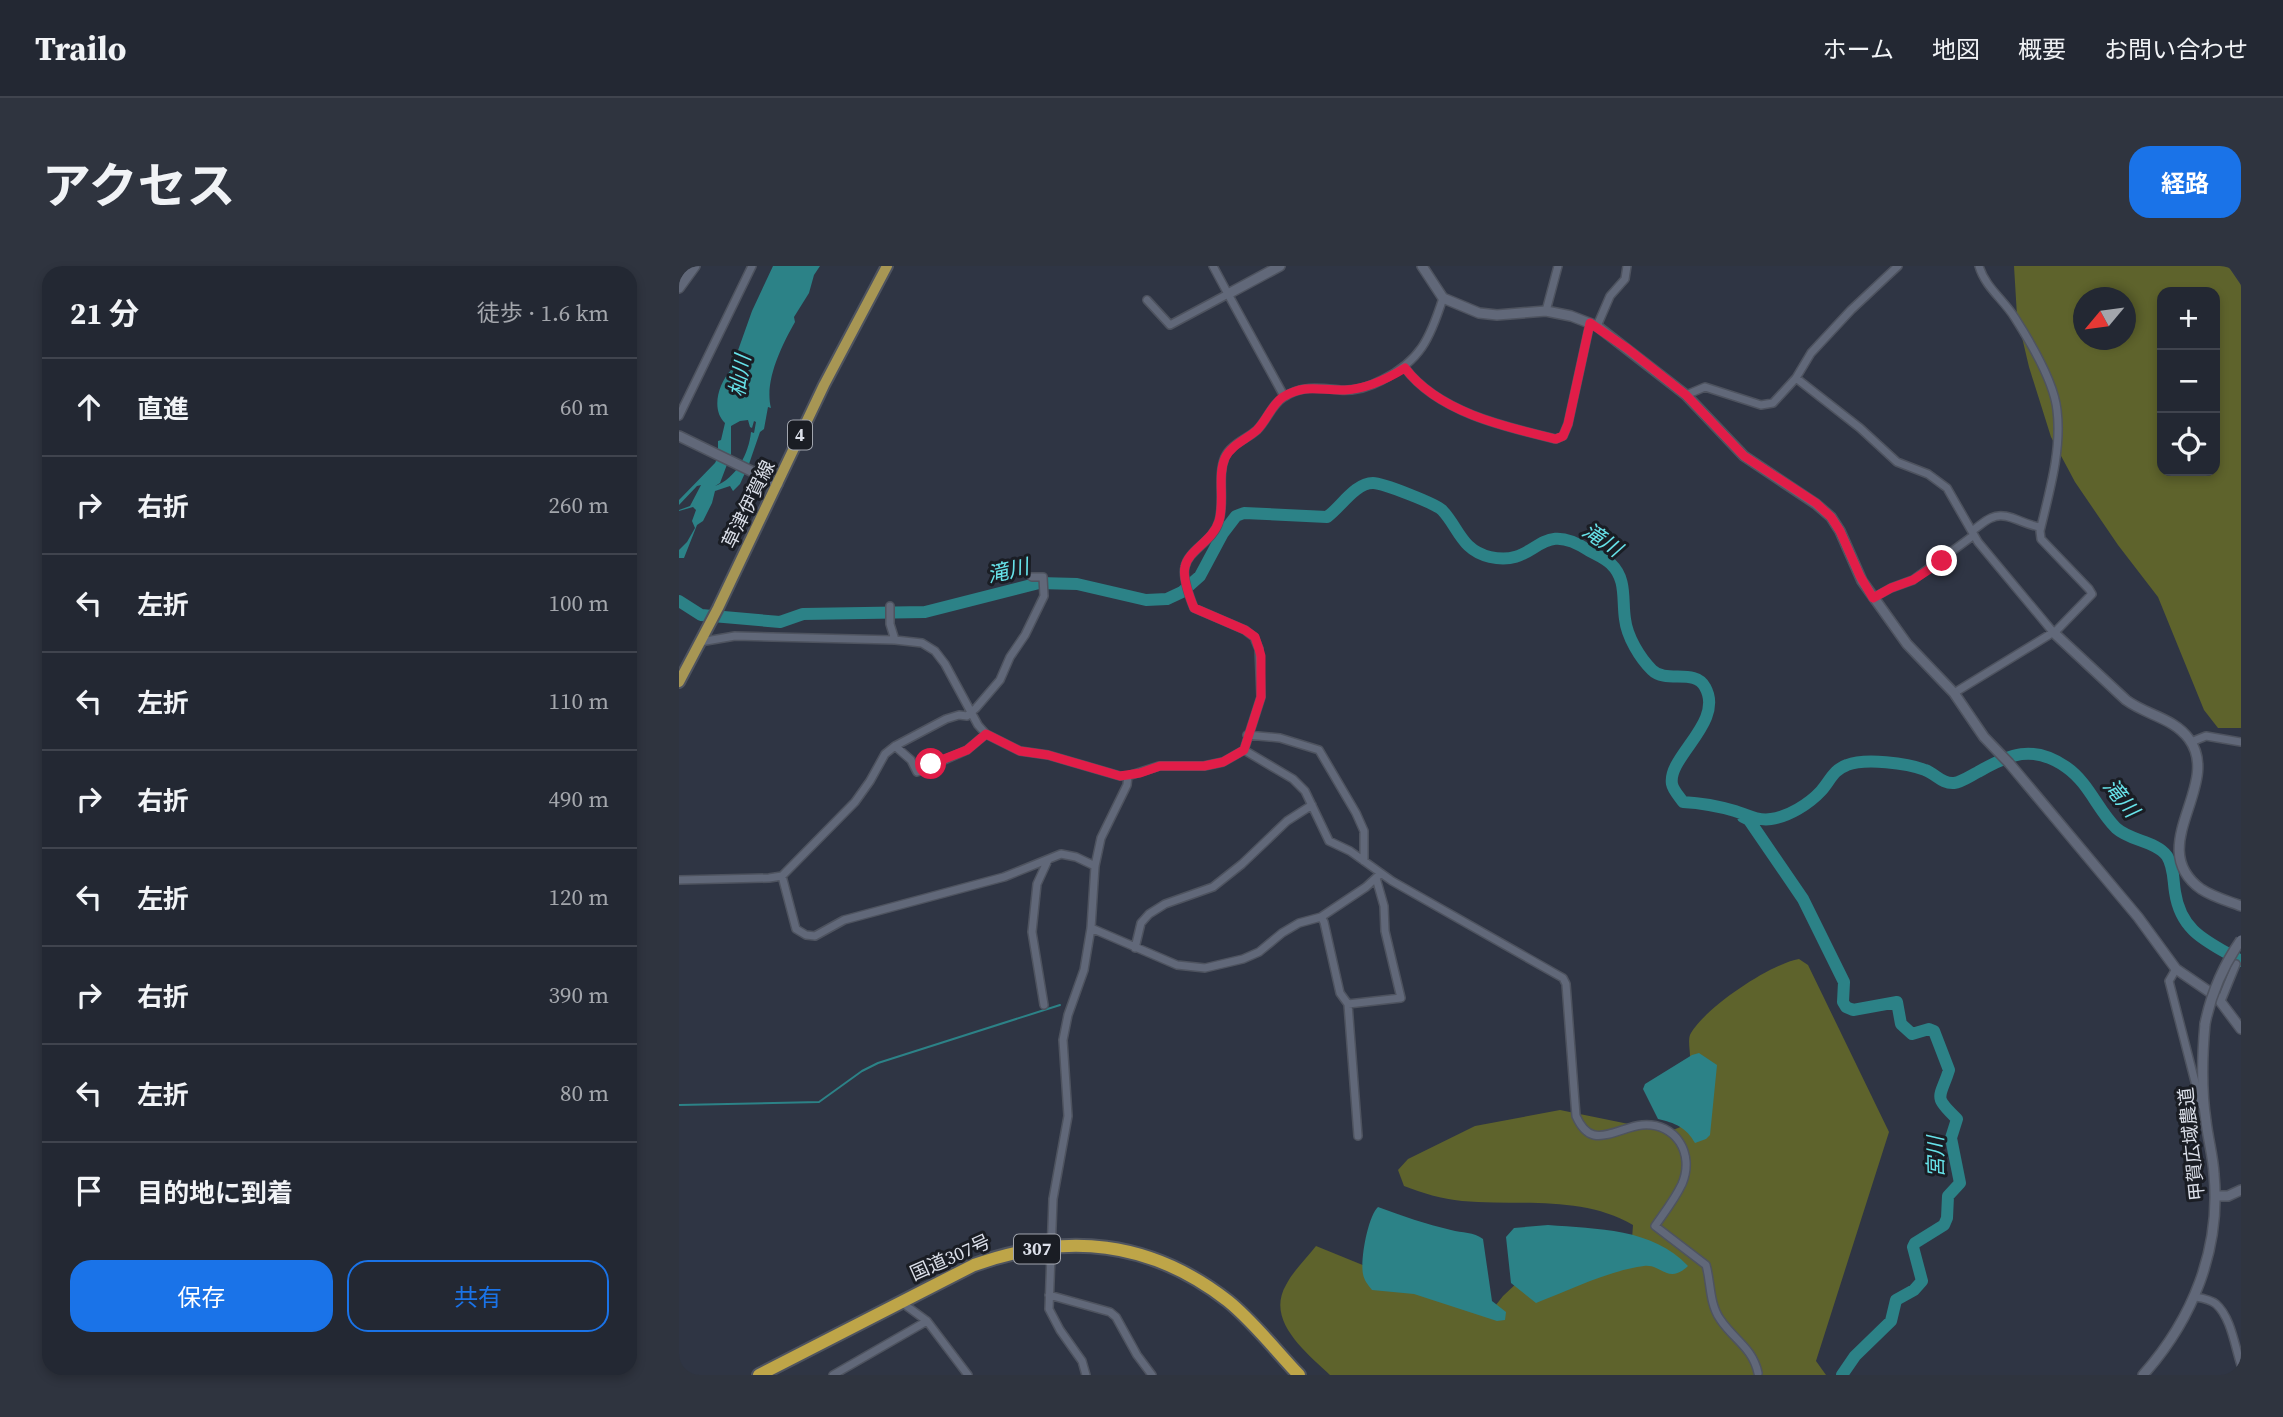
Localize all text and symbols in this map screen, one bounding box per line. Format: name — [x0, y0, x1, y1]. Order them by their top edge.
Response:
text: Trailo — [35, 26, 127, 71]
text: ホーム — [1823, 33, 1894, 66]
text: 地図 — [1932, 33, 1980, 66]
text: 概要 — [2018, 33, 2066, 66]
text: お問い合わせ — [2104, 33, 2248, 66]
button: 経路 — [2129, 146, 2241, 218]
text: アクセス — [42, 152, 236, 219]
north arrow — [2073, 287, 2136, 350]
map controls — [2157, 287, 2220, 476]
button: + — [2157, 287, 2220, 350]
text: 21 分 — [70, 293, 139, 334]
text: 徒歩 · 1.6 km — [477, 297, 609, 329]
button: − — [2157, 350, 2220, 413]
water label: 杣川 — [722, 351, 757, 399]
icon: ahead — [70, 388, 108, 426]
text: 直進 — [137, 391, 189, 427]
text: 60 m — [560, 391, 609, 423]
button: locate — [2157, 413, 2220, 476]
road number: 4 — [788, 420, 812, 450]
street label: 草津伊賀線 — [715, 456, 781, 552]
icon: right — [70, 486, 108, 524]
text: 右折 — [137, 489, 189, 525]
text: 260 m — [548, 489, 609, 521]
water label: 滝川 — [1577, 516, 1629, 564]
route end — [1926, 545, 1957, 576]
water label: 滝川 — [984, 551, 1034, 589]
icon: left — [70, 584, 108, 622]
text: 左折 — [137, 587, 189, 623]
text: 100 m — [548, 587, 609, 619]
icon: left — [70, 682, 108, 720]
text: 左折 — [137, 685, 189, 721]
text: 110 m — [548, 685, 609, 717]
route start — [915, 748, 946, 779]
water label: 滝川 — [2097, 772, 2147, 825]
icon: right — [70, 780, 108, 818]
text: 右折 — [137, 783, 189, 819]
text: 490 m — [548, 783, 609, 815]
icon: left — [70, 878, 108, 916]
text: 左折 — [137, 881, 189, 917]
text: 120 m — [548, 881, 609, 913]
icon: right — [70, 976, 108, 1014]
text: 右折 — [137, 979, 189, 1015]
text: 390 m — [548, 979, 609, 1011]
icon: left — [70, 1074, 108, 1112]
text: 左折 — [137, 1077, 189, 1113]
text: 80 m — [560, 1077, 609, 1109]
street label: 甲賀広域農道 — [2172, 1086, 2210, 1202]
water label: 宮川 — [1921, 1134, 1950, 1178]
icon: arrive — [70, 1172, 108, 1210]
text: 目的地に到着 — [137, 1175, 293, 1211]
street label: 国道307号 — [906, 1228, 994, 1286]
road number: 307 — [1014, 1234, 1060, 1264]
button: 保存 — [70, 1260, 333, 1332]
button: 共有 — [347, 1260, 609, 1332]

